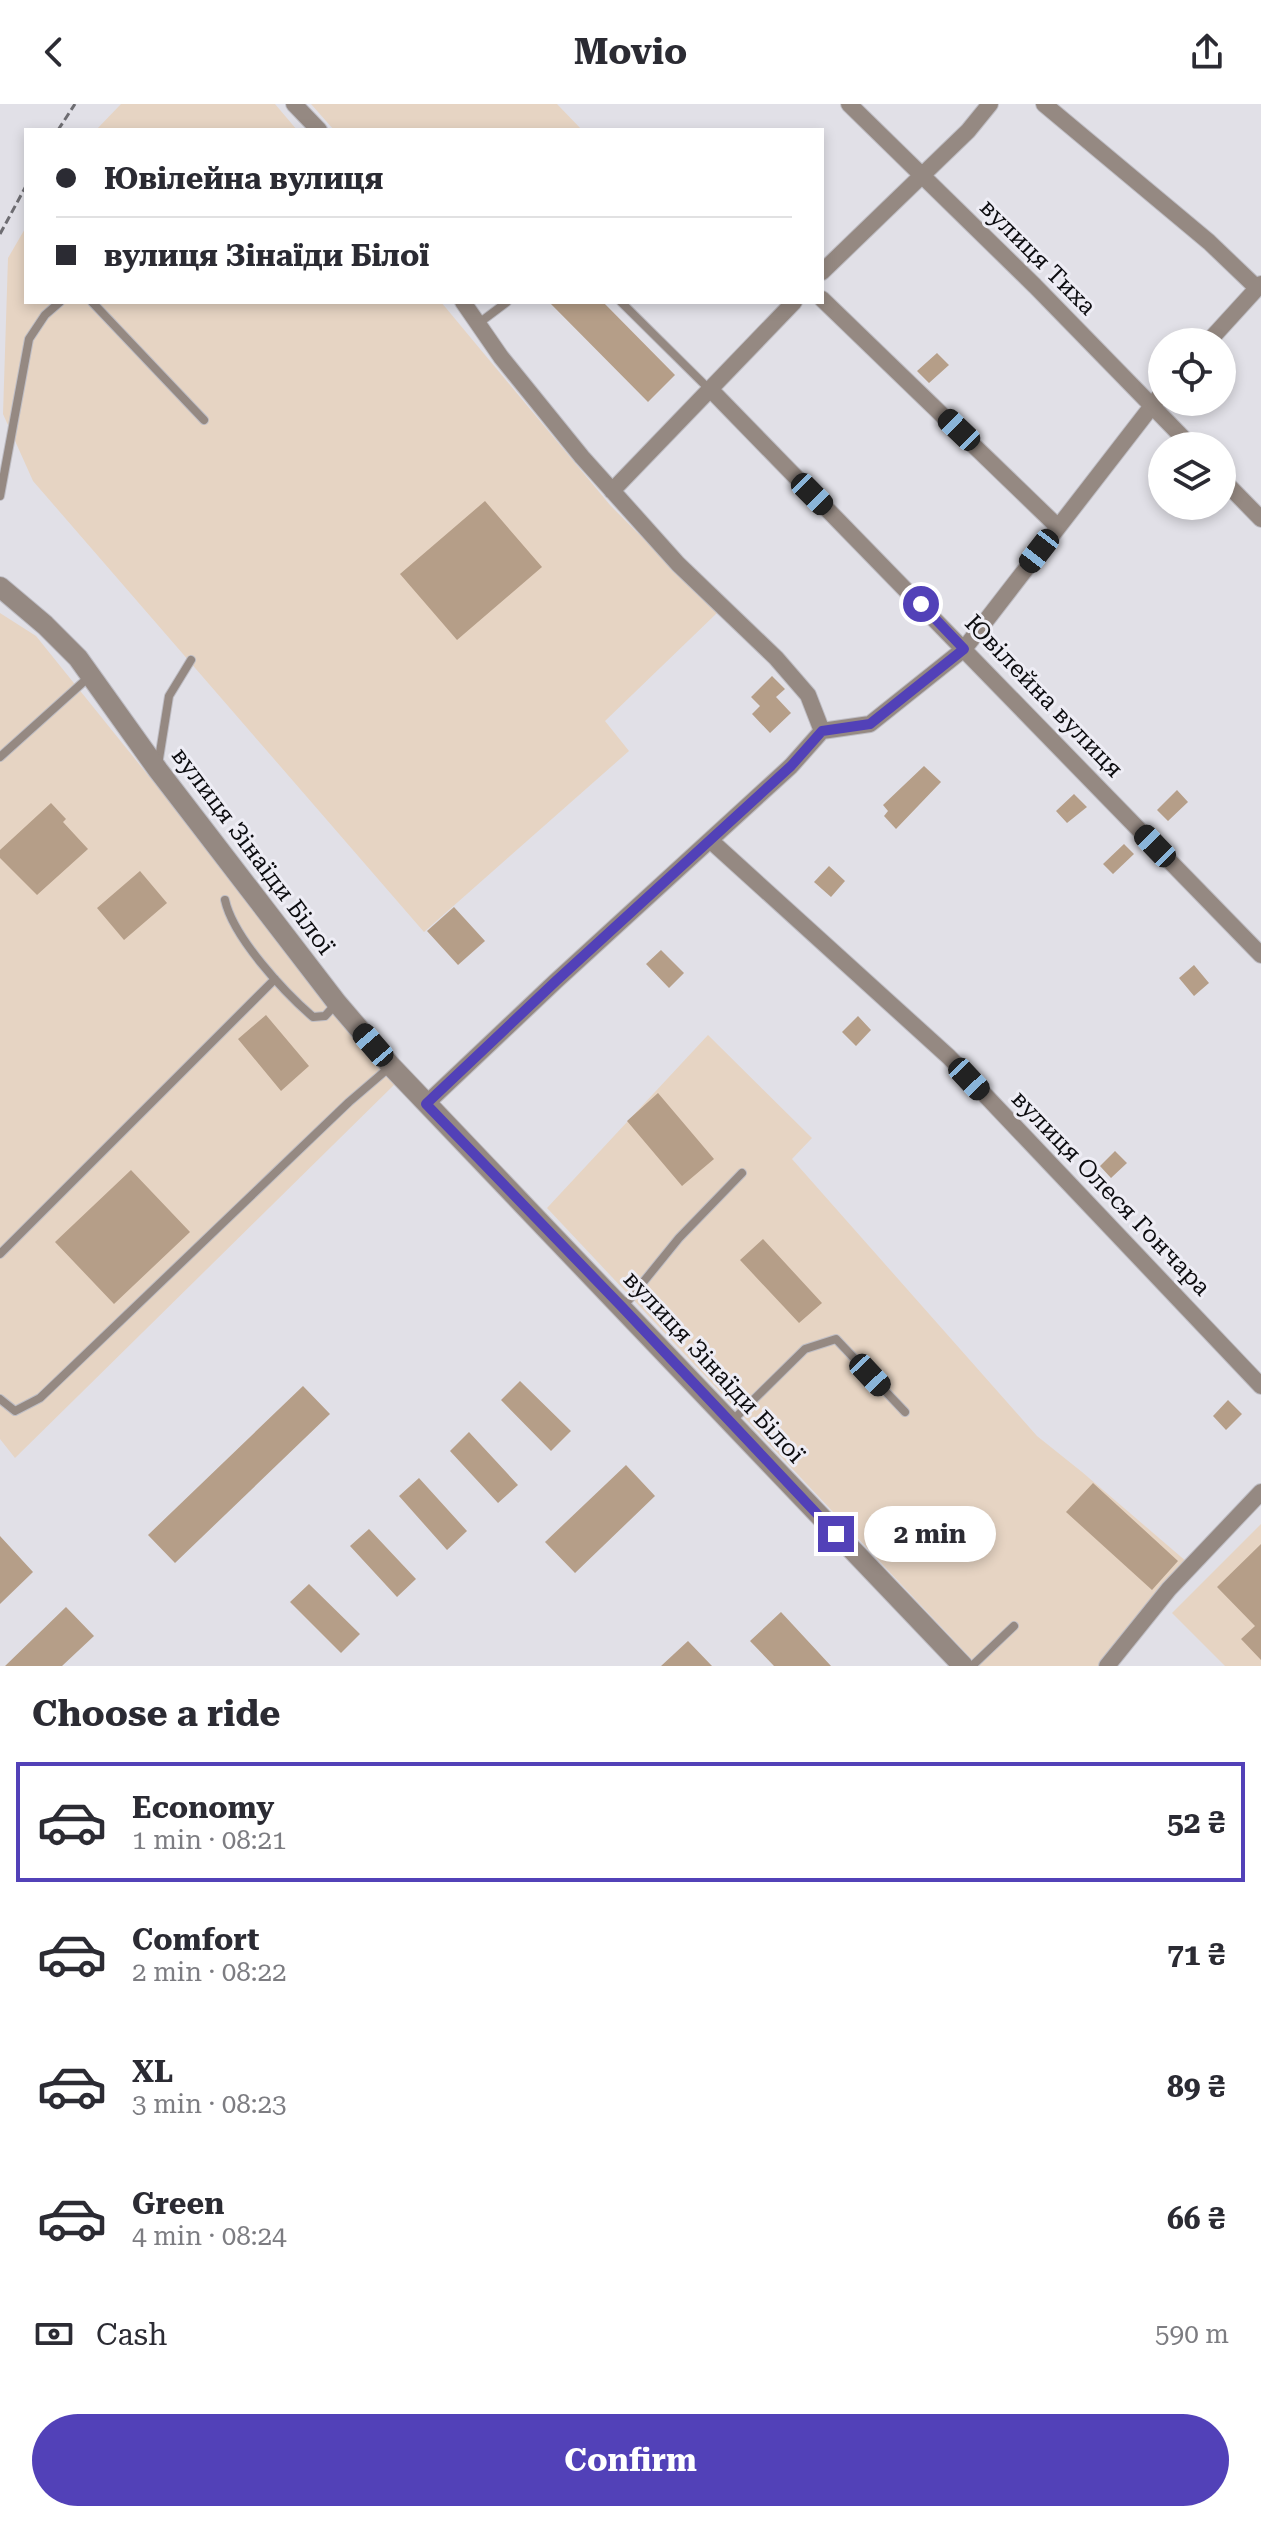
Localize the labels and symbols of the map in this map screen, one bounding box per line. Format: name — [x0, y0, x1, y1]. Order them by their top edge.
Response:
street label: вулиця Тиха — [974, 193, 1102, 321]
car — [933, 405, 985, 455]
car — [787, 469, 837, 519]
car — [1015, 525, 1063, 577]
route start — [903, 586, 939, 622]
street label: Ювілейна вулиця — [959, 609, 1129, 783]
street label: вулиця Зінаїди Білої — [166, 742, 340, 960]
car — [1130, 820, 1180, 872]
car — [348, 1019, 398, 1071]
car — [944, 1053, 994, 1105]
street label: вулиця Олеся Гончара — [1006, 1085, 1216, 1301]
street label: вулиця Зінаїди Білої — [618, 1265, 810, 1469]
car — [845, 1349, 895, 1401]
callout: 2 min — [864, 1506, 996, 1562]
route end — [818, 1516, 854, 1552]

